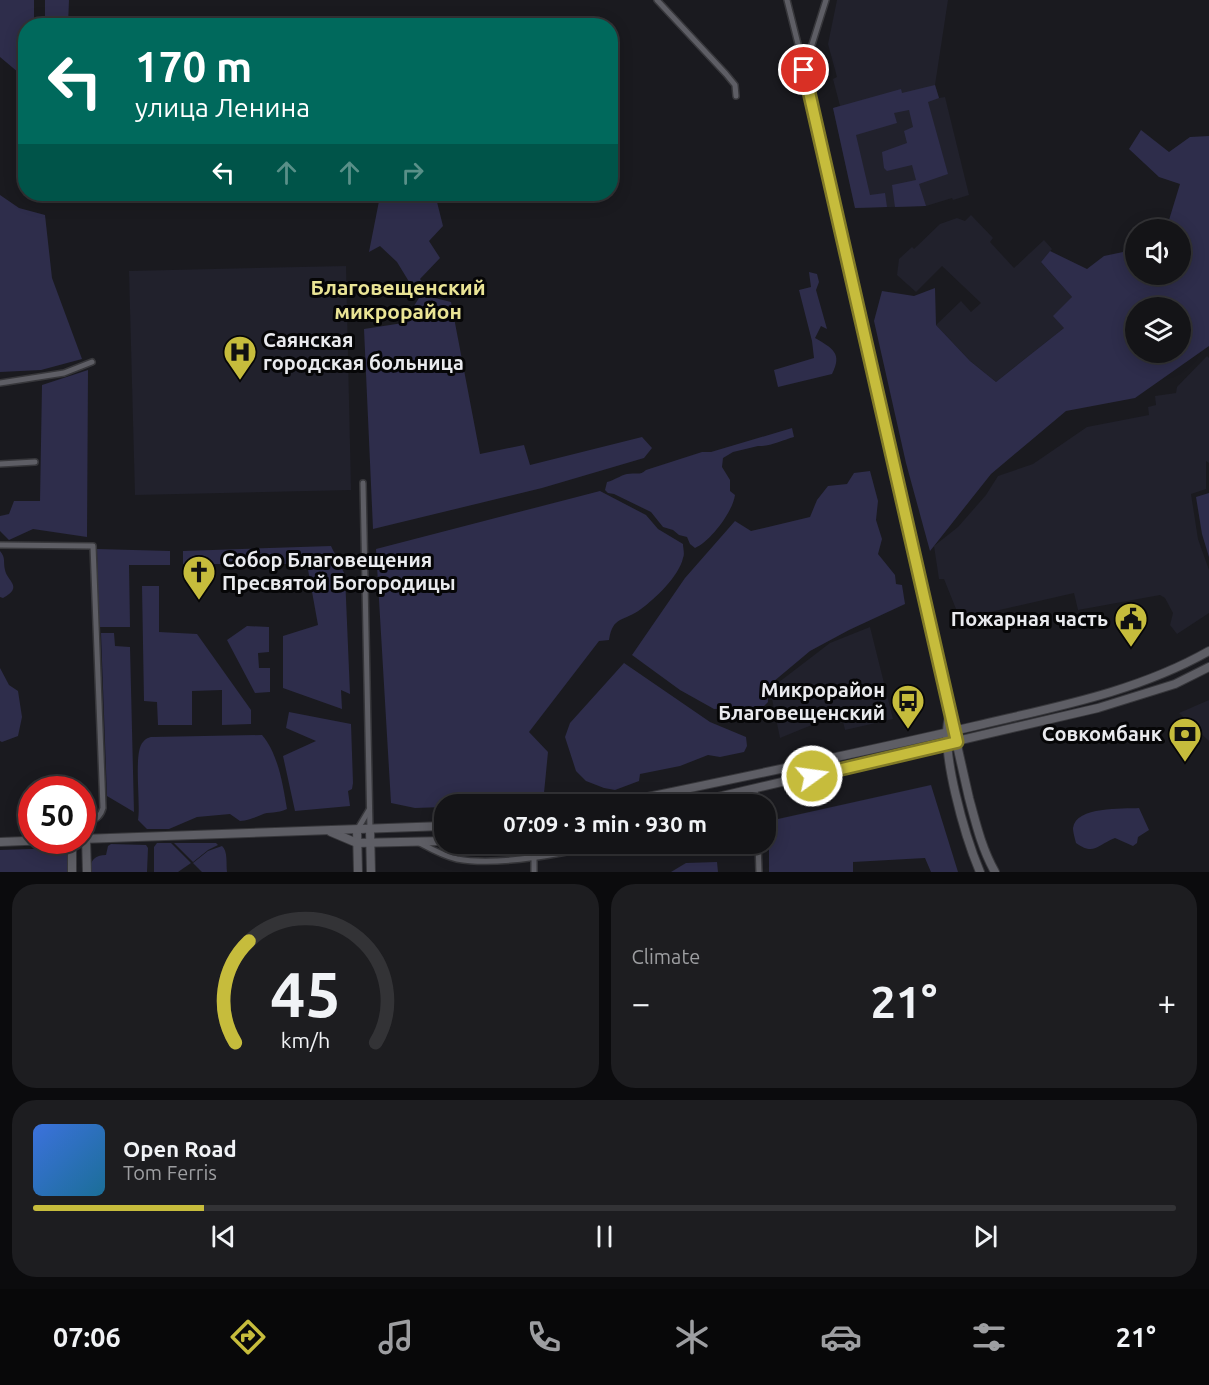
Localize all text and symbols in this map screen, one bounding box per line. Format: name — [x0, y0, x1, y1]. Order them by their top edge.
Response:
icon: left — [36, 42, 114, 120]
text: 170 m — [135, 43, 252, 90]
pin — [778, 44, 829, 95]
icon: arrive — [787, 53, 820, 86]
text: улица Ленина — [135, 92, 310, 122]
icon: left — [207, 156, 240, 189]
icon: ahead — [270, 156, 303, 189]
icon: ahead — [333, 156, 366, 189]
icon: right — [396, 156, 429, 189]
map controls — [1125, 219, 1191, 363]
button: sound — [1125, 219, 1191, 285]
district label: Благовещенский микрорайон — [310, 275, 486, 323]
button: layers — [1125, 297, 1191, 363]
place label: Саянская городская больница — [263, 328, 464, 374]
hospital icon: Саянская городская больница — [222, 334, 258, 381]
place label: Собор Благовещения Пресвятой Богородицы — [222, 548, 456, 594]
church icon: Собор Благовещения Пресвятой Богородицы — [181, 554, 217, 601]
public building icon: Пожарная часть — [1113, 601, 1149, 648]
place label: Пожарная часть — [951, 607, 1108, 630]
place label: Микрорайон Благовещенский — [718, 678, 885, 724]
bus stop icon: Микрорайон Благовещенский — [890, 683, 926, 730]
bank icon: Совкомбанк — [1167, 716, 1203, 763]
place label: Совкомбанк — [1042, 722, 1163, 745]
position arrow — [780, 744, 844, 808]
speed limit sign: 50 — [18, 776, 96, 854]
text: 07:09 · 3 min · 930 m — [503, 811, 707, 836]
text: Climate — [632, 945, 700, 968]
text: 45 — [270, 959, 340, 1029]
text: 21° — [870, 976, 937, 1027]
text: − — [632, 984, 650, 1021]
text: + — [1157, 984, 1176, 1021]
text: km/h — [280, 1028, 330, 1052]
text: Open Road — [123, 1136, 237, 1161]
text: Tom Ferris — [123, 1161, 217, 1184]
icon: previous — [207, 1220, 240, 1253]
icon: pause — [588, 1220, 621, 1253]
icon: next — [969, 1220, 1002, 1253]
icon: directions — [227, 1316, 269, 1358]
icon: music — [375, 1316, 417, 1358]
icon: phone — [523, 1316, 565, 1358]
icon: climate — [671, 1316, 713, 1358]
icon: car — [820, 1316, 862, 1358]
icon: filters — [968, 1316, 1010, 1358]
text: 07:06 — [53, 1322, 121, 1352]
text: 21° — [1116, 1322, 1156, 1352]

